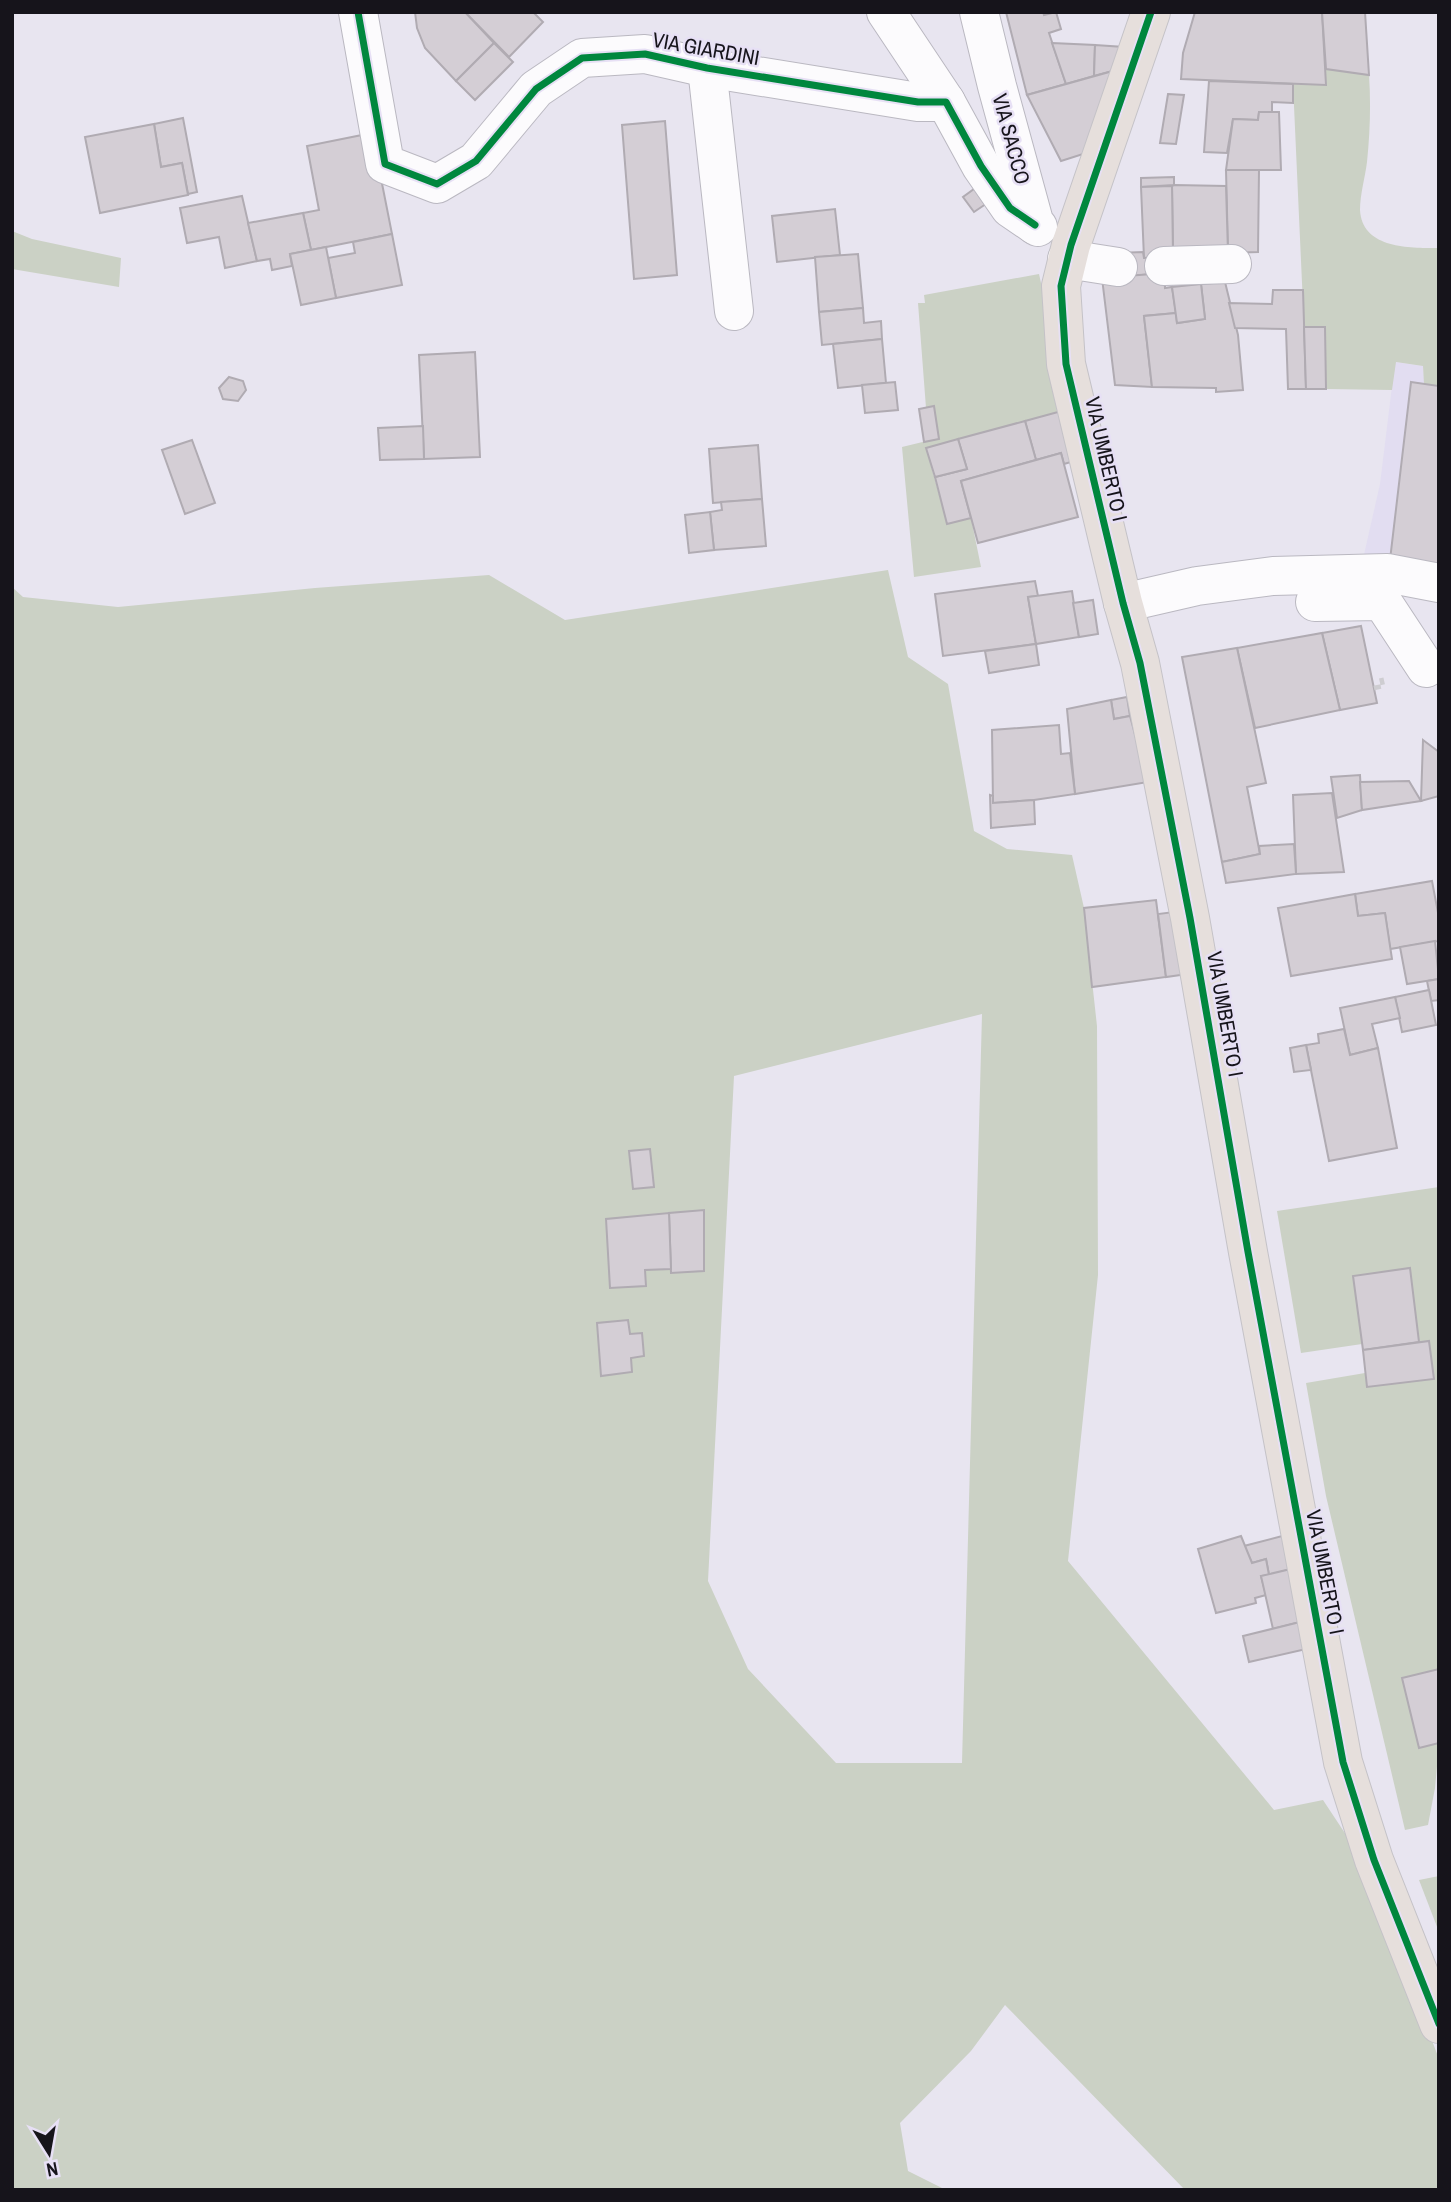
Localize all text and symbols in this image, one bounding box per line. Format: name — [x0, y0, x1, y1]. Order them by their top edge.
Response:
street label: VIA GIARDINI — [650, 25, 762, 72]
street label: VIA SACCO — [985, 90, 1038, 187]
street label: VIA UMBERTO I — [1078, 394, 1135, 524]
street label: VIA UMBERTO I — [1200, 949, 1251, 1079]
street label: VIA UMBERTO I — [1299, 1507, 1352, 1637]
north arrow — [14, 2118, 84, 2188]
text: N — [44, 2156, 60, 2184]

